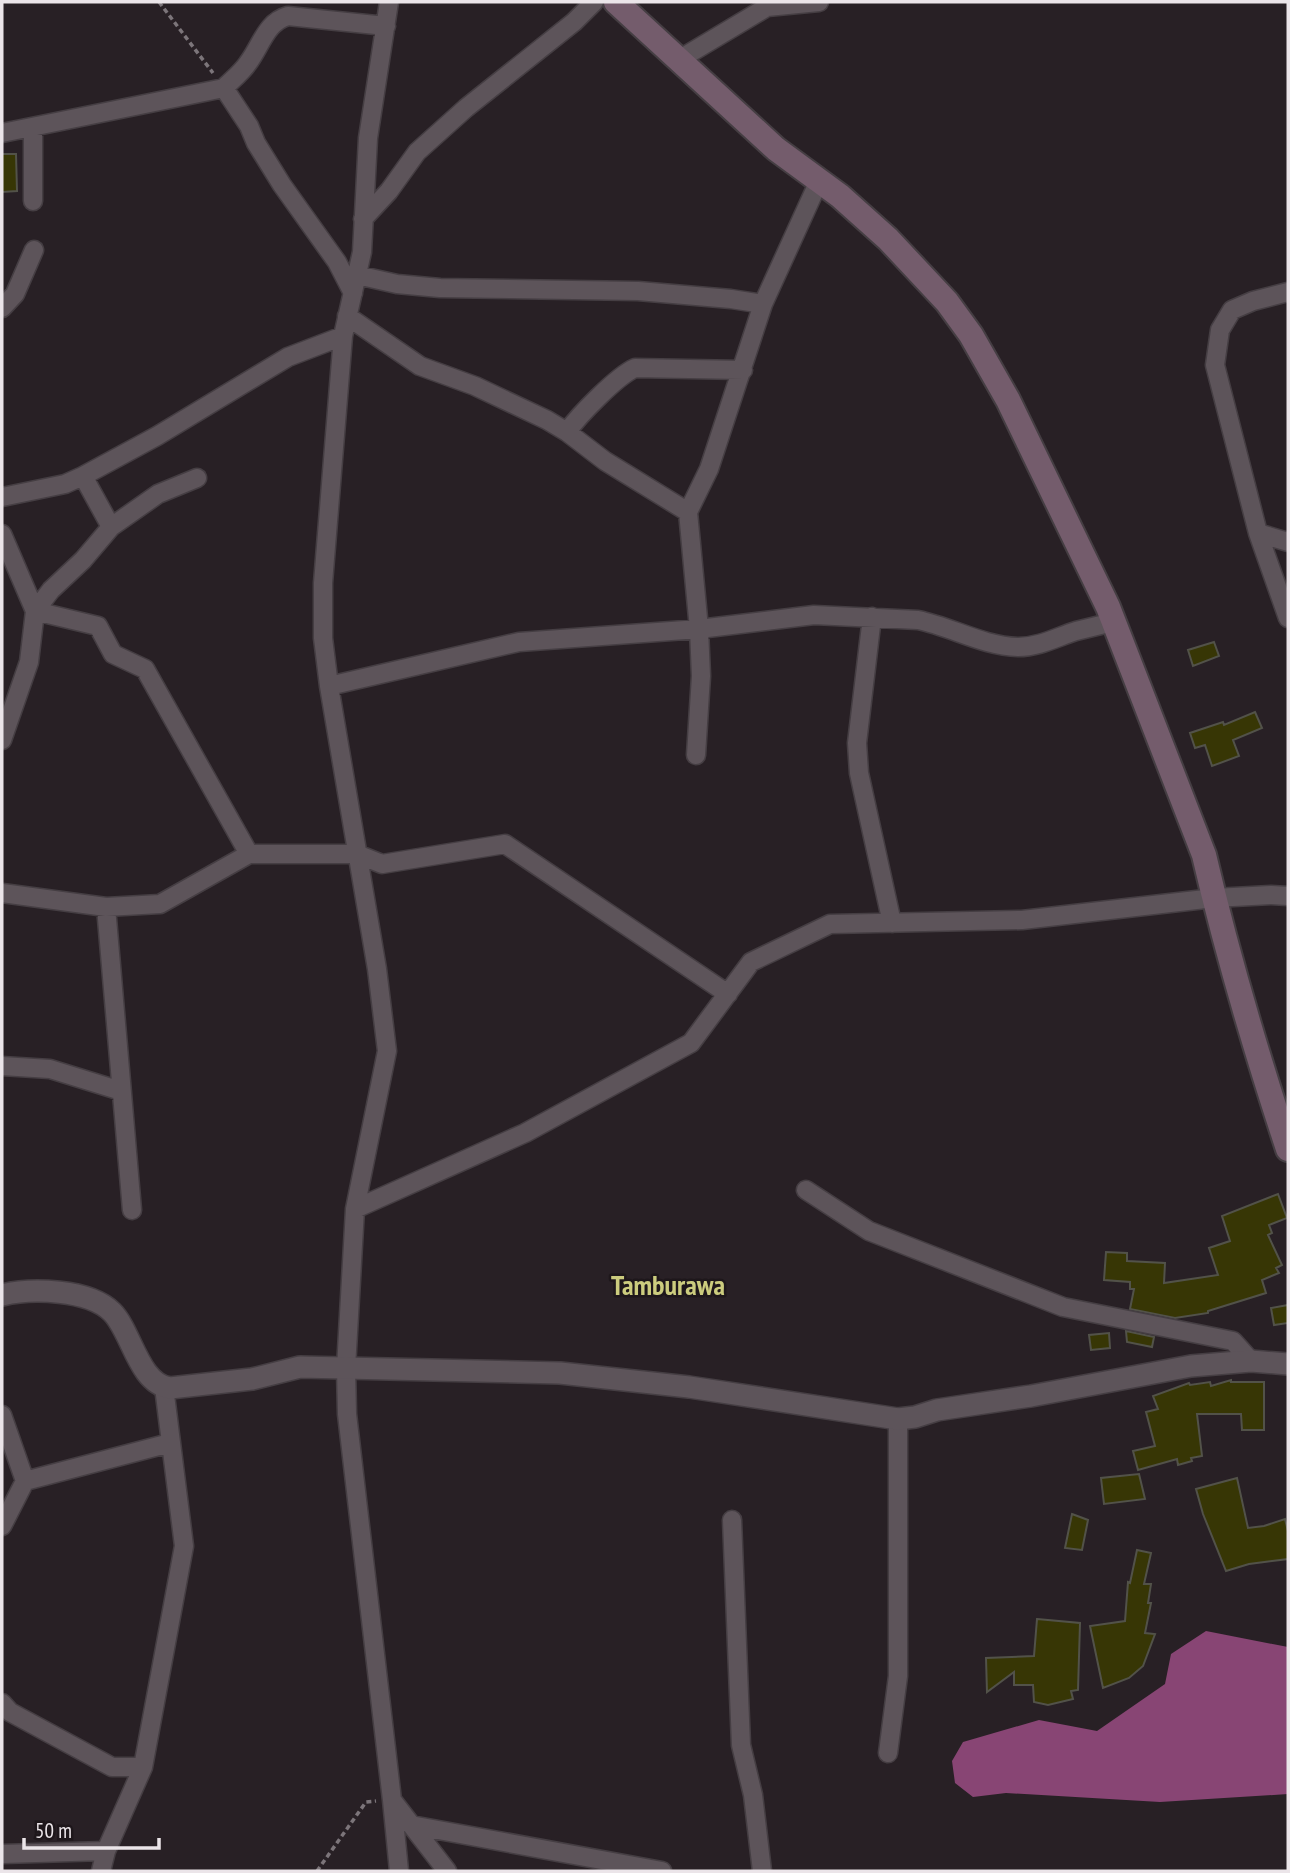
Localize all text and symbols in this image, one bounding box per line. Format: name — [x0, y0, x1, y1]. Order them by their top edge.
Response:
district label: Tamburawa — [611, 1266, 725, 1303]
scale bar — [24, 1806, 159, 1850]
text: 50 m — [35, 1817, 72, 1844]

